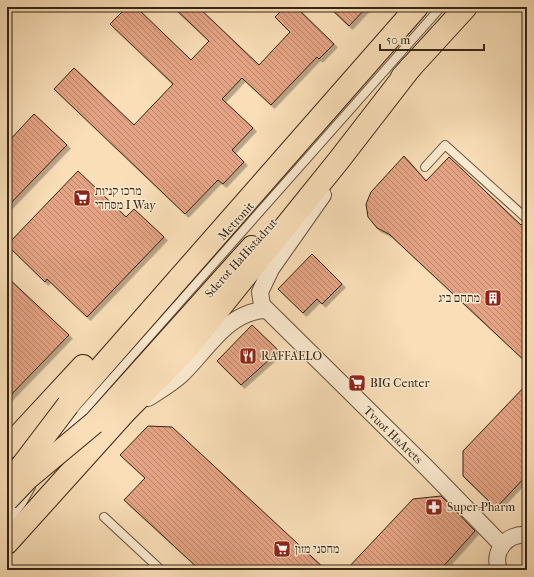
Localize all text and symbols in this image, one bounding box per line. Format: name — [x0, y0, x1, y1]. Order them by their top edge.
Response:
scale bar — [380, 26, 484, 52]
text: 50 m — [386, 33, 410, 47]
place label: מרכז קניות מסחרי I Way — [95, 184, 156, 212]
supermarket icon: מרכז קניות מסחרי I Way — [72, 188, 92, 208]
street label: Metronit — [215, 198, 257, 243]
street label: Sderot HaHistadrut — [202, 215, 281, 300]
building icon: מתחם ביג — [483, 288, 503, 308]
place label: מתחם ביג — [438, 291, 480, 305]
restaurant icon: RAFFAELO — [238, 346, 258, 366]
place label: RAFFAELO — [261, 349, 322, 363]
supermarket icon: BIG Center — [347, 373, 367, 393]
place label: BIG Center — [370, 376, 430, 390]
street label: Tvuot HaArets — [361, 403, 426, 467]
pharmacy icon: Super-Pharm — [424, 497, 444, 517]
place label: Super-Pharm — [447, 500, 515, 514]
supermarket icon: מחסני מזון — [272, 539, 292, 559]
place label: מחסני מזון — [295, 542, 339, 556]

